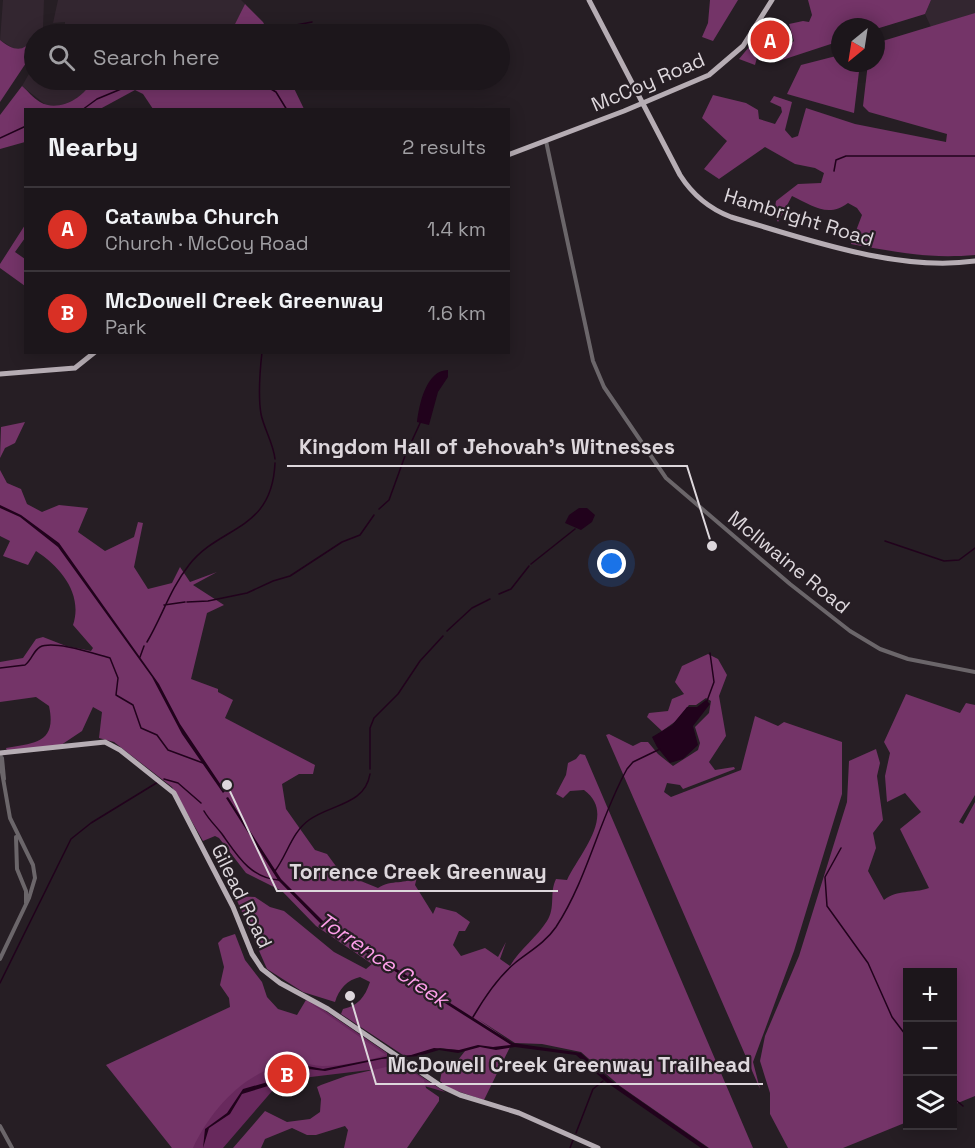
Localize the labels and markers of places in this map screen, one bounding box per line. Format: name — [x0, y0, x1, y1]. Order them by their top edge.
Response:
pin: A — [750, 18, 790, 63]
callout: Kingdom Hall of Jehovah’s Witnesses — [287, 427, 687, 466]
callout: Torrence Creek Greenway — [277, 852, 558, 891]
callout: McDowell Creek Greenway Trailhead — [376, 1045, 763, 1084]
pin: B — [268, 1052, 306, 1096]

